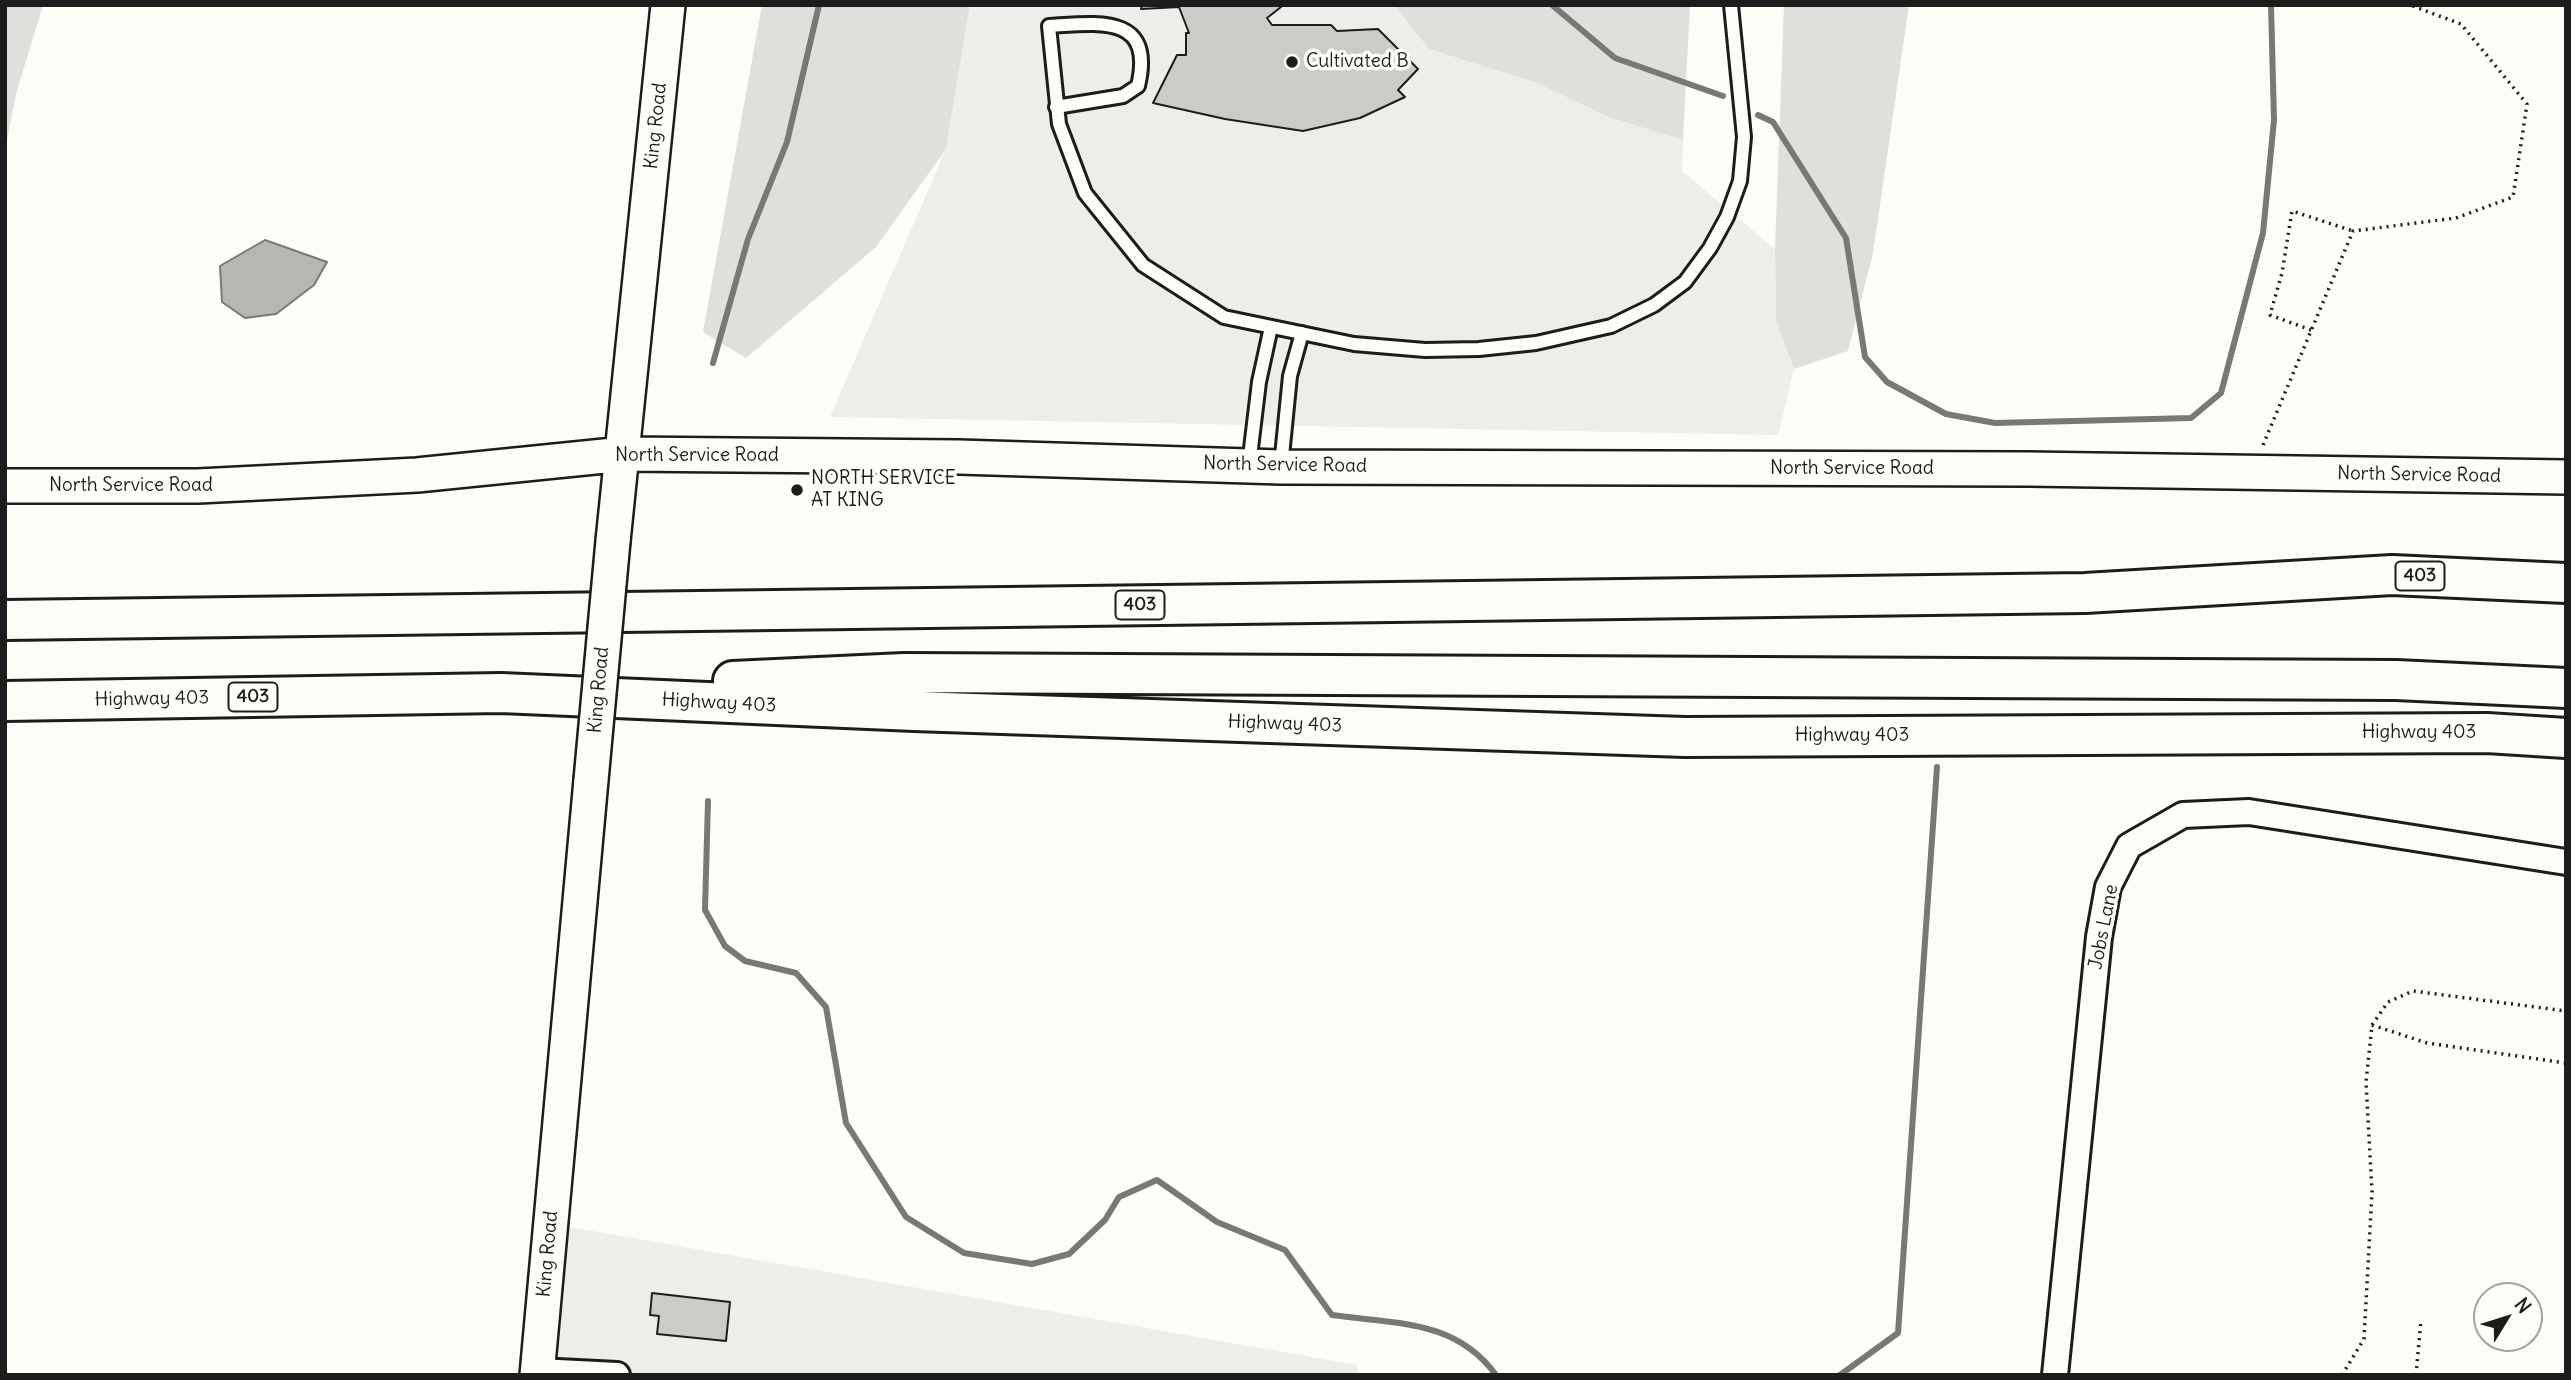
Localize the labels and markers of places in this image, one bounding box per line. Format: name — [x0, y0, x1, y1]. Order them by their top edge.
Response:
place label: Cultivated B — [1306, 51, 1409, 73]
marker: Cultivated B — [1284, 54, 1300, 70]
place label: NORTH SERVICE AT KING — [811, 468, 956, 512]
marker: NORTH SERVICE AT KING — [789, 482, 805, 498]

